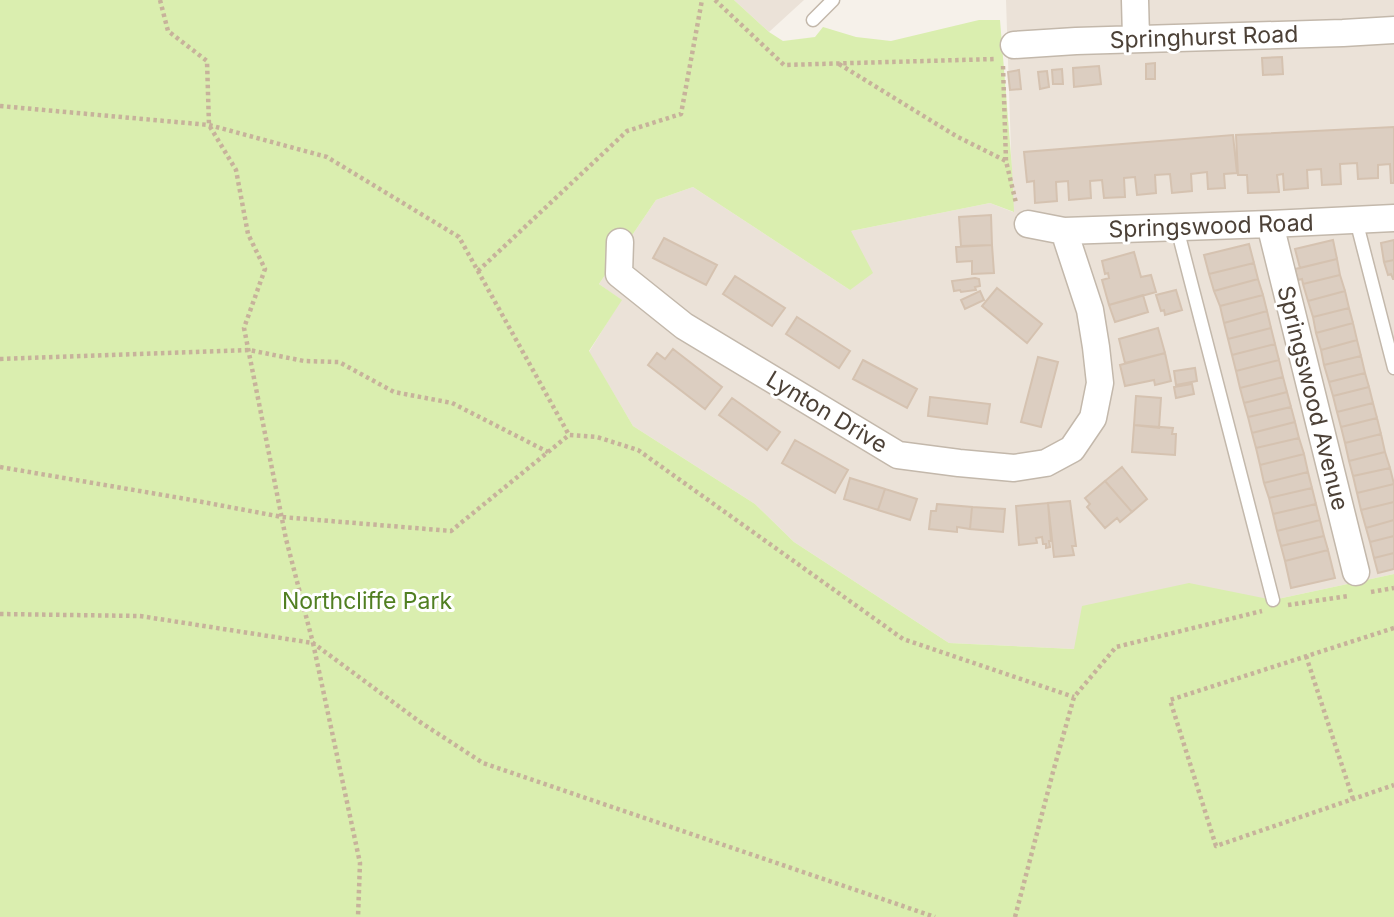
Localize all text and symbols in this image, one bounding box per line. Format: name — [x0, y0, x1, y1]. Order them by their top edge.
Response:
street label: Springhurst Road — [1109, 20, 1299, 54]
street label: Springswood Road — [1108, 208, 1314, 244]
street label: Springswood Avenue — [1272, 283, 1354, 513]
street label: Lynton Drive — [761, 365, 893, 459]
park label: Northcliffe Park — [282, 587, 452, 615]

